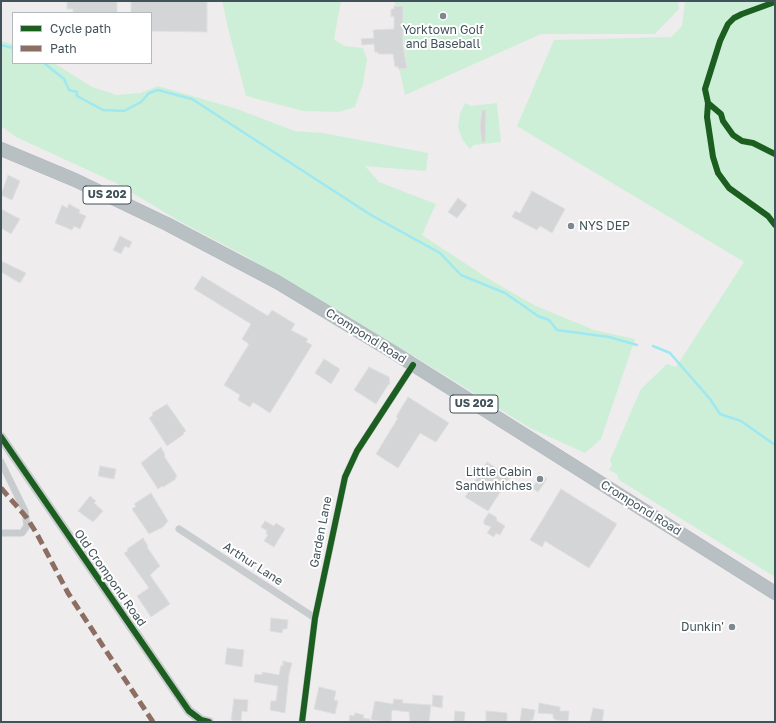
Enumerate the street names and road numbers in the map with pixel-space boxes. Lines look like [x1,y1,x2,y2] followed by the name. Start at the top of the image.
[83,186,131,204] road number: US 202
[323,305,409,367] street label: Crompond Road
[450,395,498,413] road number: US 202
[598,477,684,539] street label: Crompond Road
[307,495,335,569] street label: Garden Lane
[71,527,149,629] street label: Old Crompond Road
[220,539,286,589] street label: Arthur Lane

